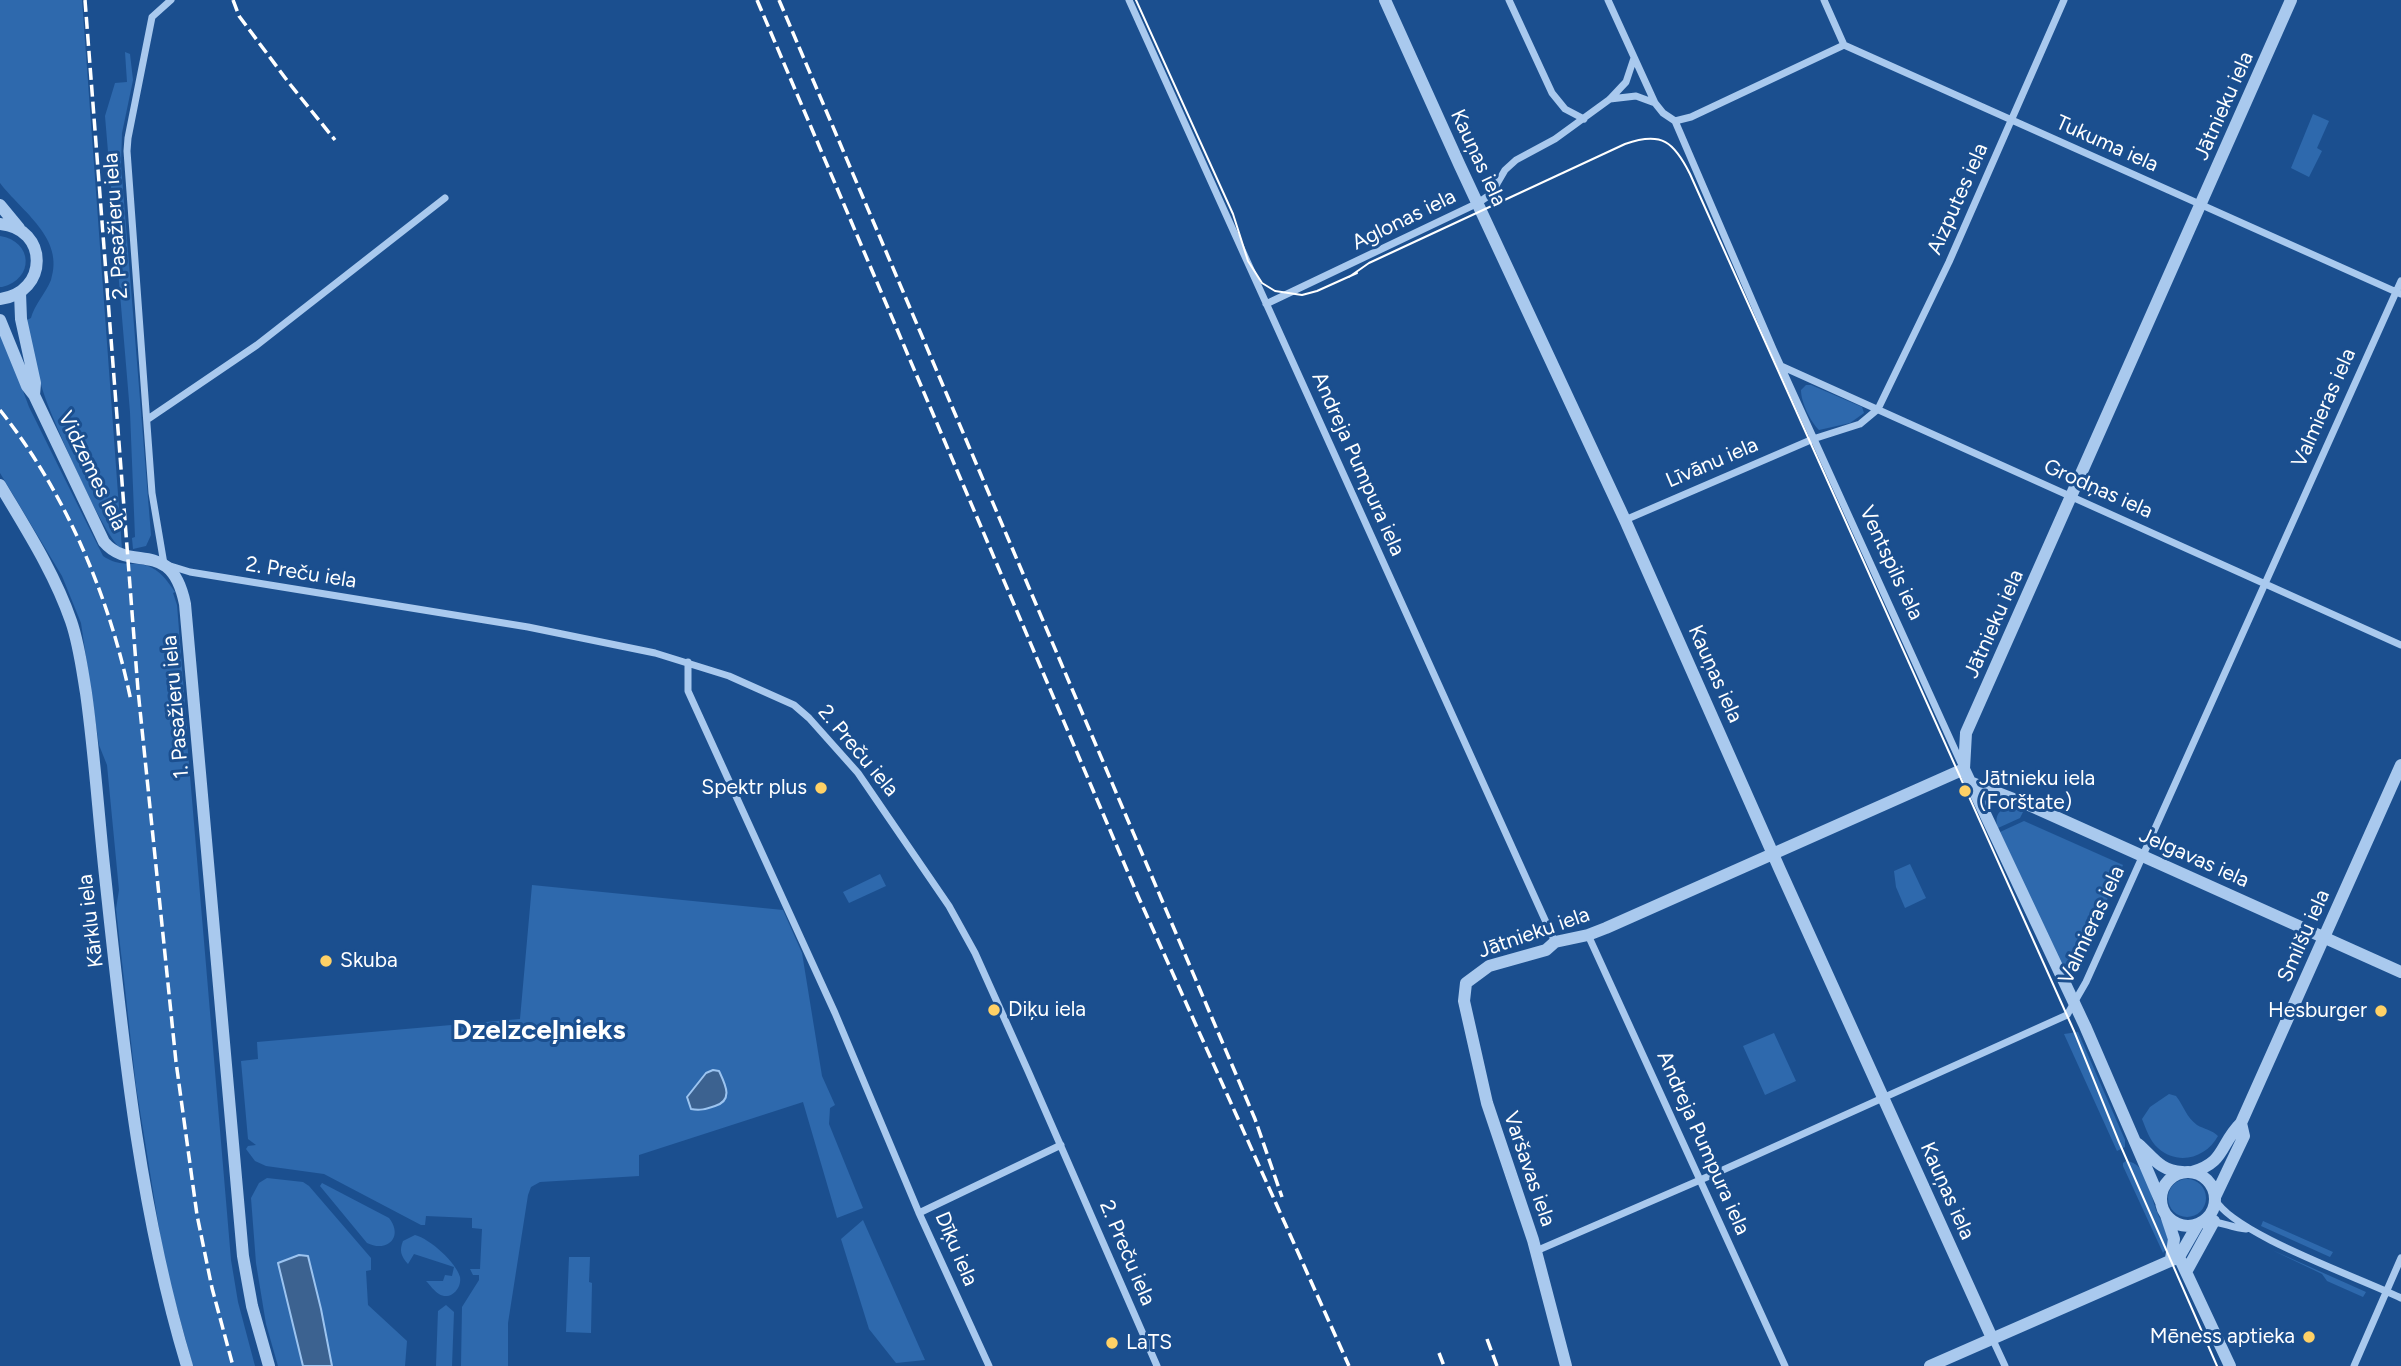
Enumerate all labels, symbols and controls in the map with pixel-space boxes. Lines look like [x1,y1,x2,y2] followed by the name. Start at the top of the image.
[2189,48,2259,164] street label: Jātnieku iela
[1445,105,1511,211] street label: Kauņas iela
[2052,110,2162,178] street label: Tukuma iela
[1922,139,1994,259] street label: Aizputes iela
[98,152,134,300] street label: 2. Pasažieru iela
[1348,184,1460,256] street label: Aglonas iela
[2287,345,2361,471] street label: Valmieras iela
[1306,368,1410,560] street label: Andreja Pumpura iela
[52,407,132,535] street label: Vidzemes iela
[1662,432,1762,494] street label: Līvānu iela
[2040,454,2156,524] street label: Grodņas iela
[1854,502,1928,624] street label: Ventspils iela
[244,552,358,594] street label: 2. Preču iela
[1959,566,2029,682] street label: Jātnieku iela
[1682,621,1748,727] street label: Kauņas iela
[157,634,195,780] street label: 1. Pasažieru iela
[812,700,904,802] street label: 2. Preču iela
[1979,766,2095,816] place label: Jātnieku iela (Forštate)
[701,775,807,801] place label: Spektr plus
[813,780,829,796] marker: Spektr plus
[1957,783,1973,799] marker: Jātnieku iela (Forštate)
[2135,823,2253,893] street label: Jelgavas iela
[2054,862,2130,988] street label: Valmieras iela
[73,873,109,969] street label: Kārklu iela
[2272,886,2336,986] street label: Smilšu iela
[1475,902,1593,964] street label: Jātnieku iela
[340,948,398,974] place label: Skuba
[318,953,334,969] marker: Skuba
[1008,997,1086,1023] place label: Diķu iela
[2268,998,2367,1024] place label: Hesburger
[986,1002,1002,1018] marker: Diķu iela
[2373,1003,2389,1019] marker: Hesburger
[452,1014,626,1048] district label: Dzelzceļnieks
[1651,1047,1755,1239] street label: Andreja Pumpura iela
[1498,1108,1560,1230] street label: Varšavas iela
[1914,1138,1980,1244] street label: Kauņas iela
[1094,1197,1160,1309] street label: 2. Preču iela
[929,1208,983,1290] street label: Dīķu iela
[2150,1324,2295,1350] place label: Mēness aptieka
[2301,1329,2317,1345] marker: Mēness aptieka
[1126,1330,1172,1356] place label: LaTS
[1104,1335,1120,1351] marker: LaTS

